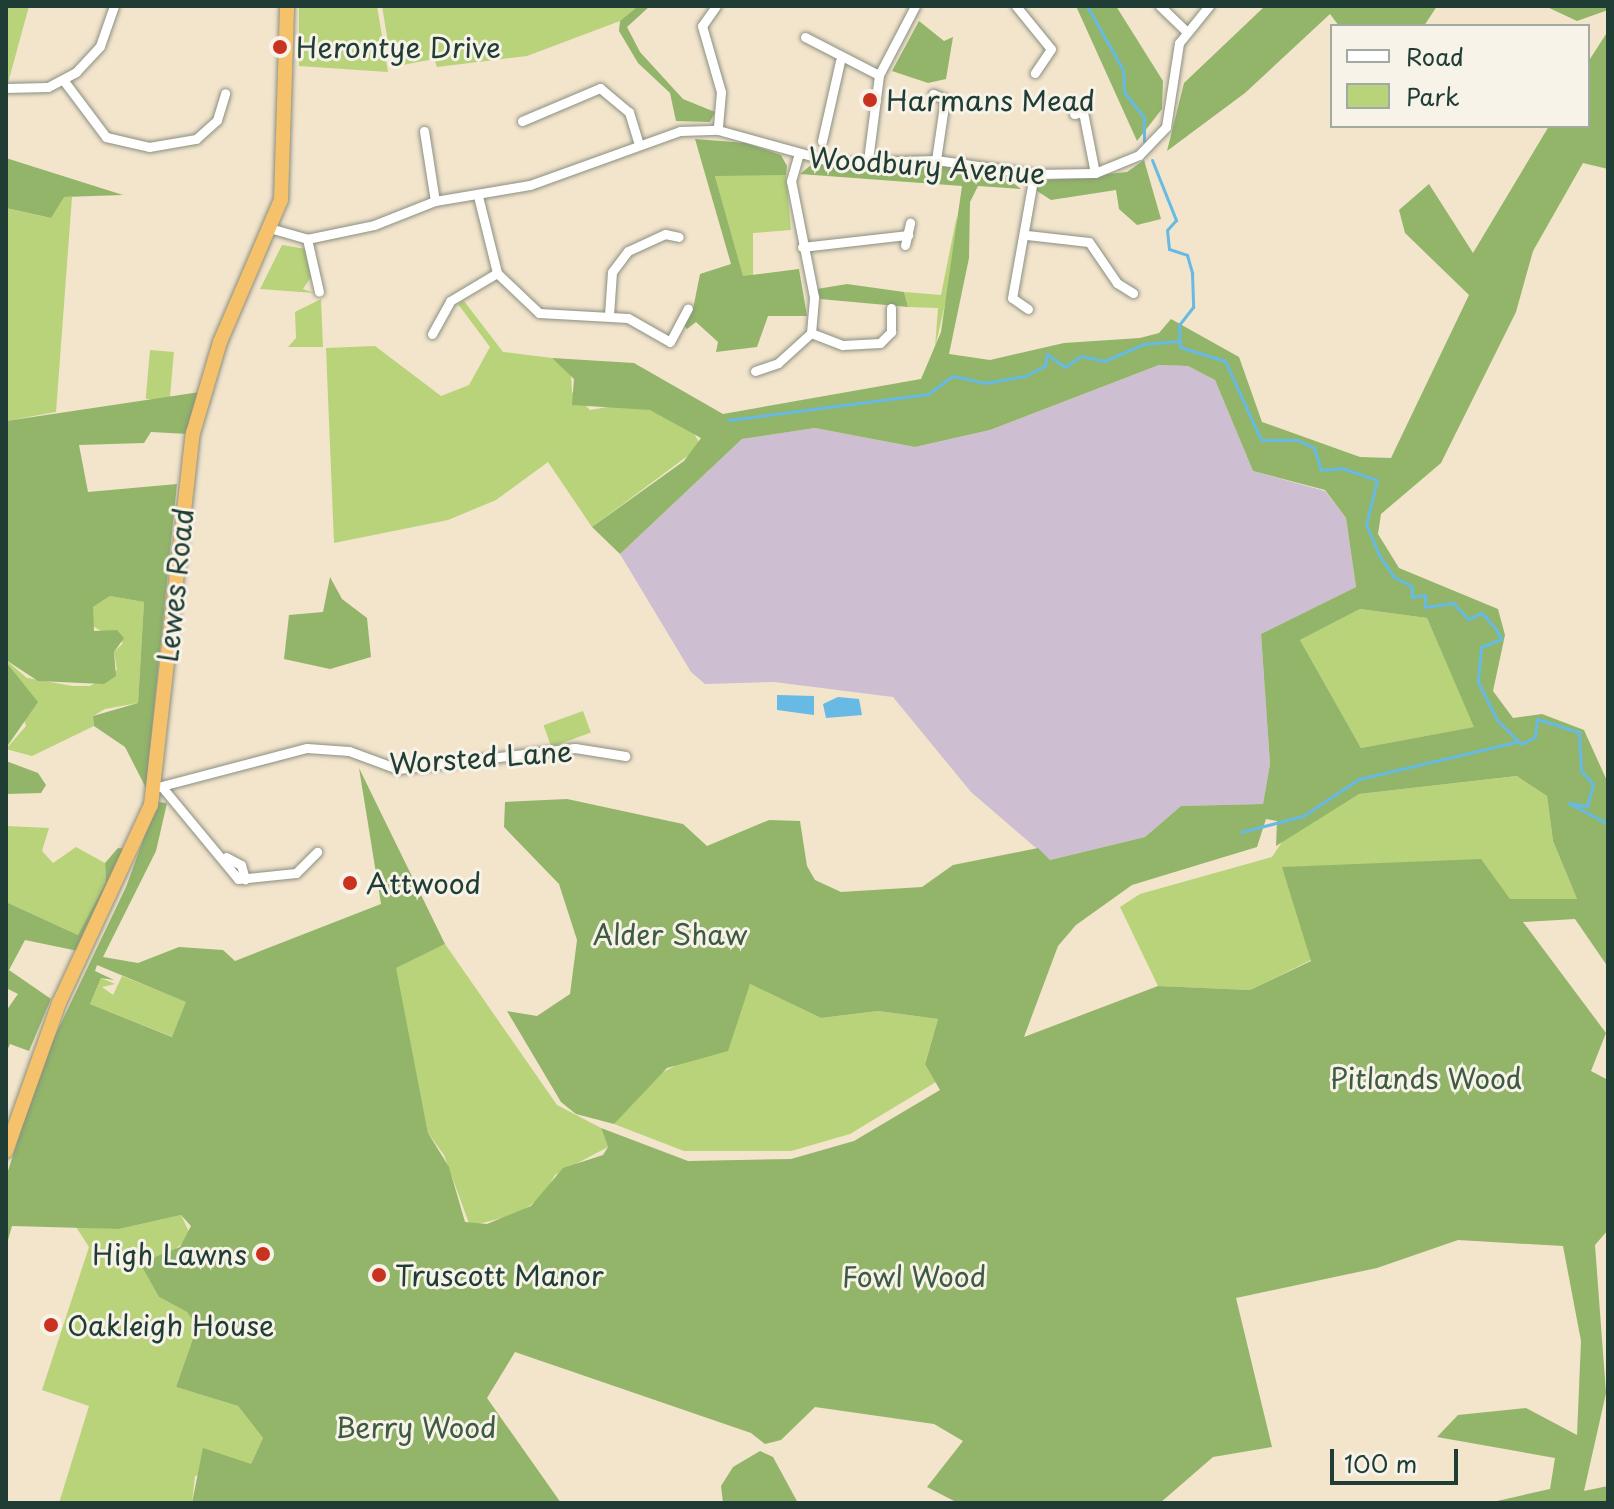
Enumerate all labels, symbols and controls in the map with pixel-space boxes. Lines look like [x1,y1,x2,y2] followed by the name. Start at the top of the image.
[1330,24,1590,128] legend
[296,30,501,64] place label: Herontye Drive
[271,38,289,56] marker: Herontye Drive
[1406,38,1464,74] text: Road
[1406,78,1460,114] text: Park
[886,83,1095,117] place label: Harmans Mead
[861,91,879,109] marker: Harmans Mead
[806,140,1048,190] street label: Woodbury Avenue
[150,507,200,663] street label: Lewes Road
[388,734,574,780] street label: Worsted Lane
[366,866,481,900] place label: Attwood
[341,874,359,892] marker: Attwood
[592,917,748,951] park label: Alder Shaw
[1330,1061,1522,1095] park label: Pitlands Wood
[92,1237,247,1271] place label: High Lawns
[254,1245,272,1263] marker: High Lawns
[395,1258,605,1292] place label: Truscott Manor
[842,1259,986,1293] park label: Fowl Wood
[370,1266,388,1284] marker: Truscott Manor
[67,1308,275,1342] place label: Oakleigh House
[42,1316,60,1334] marker: Oakleigh House
[336,1410,496,1444] park label: Berry Wood
[1334,1433,1462,1483] scale bar
[1344,1445,1417,1481] text: 100 m

